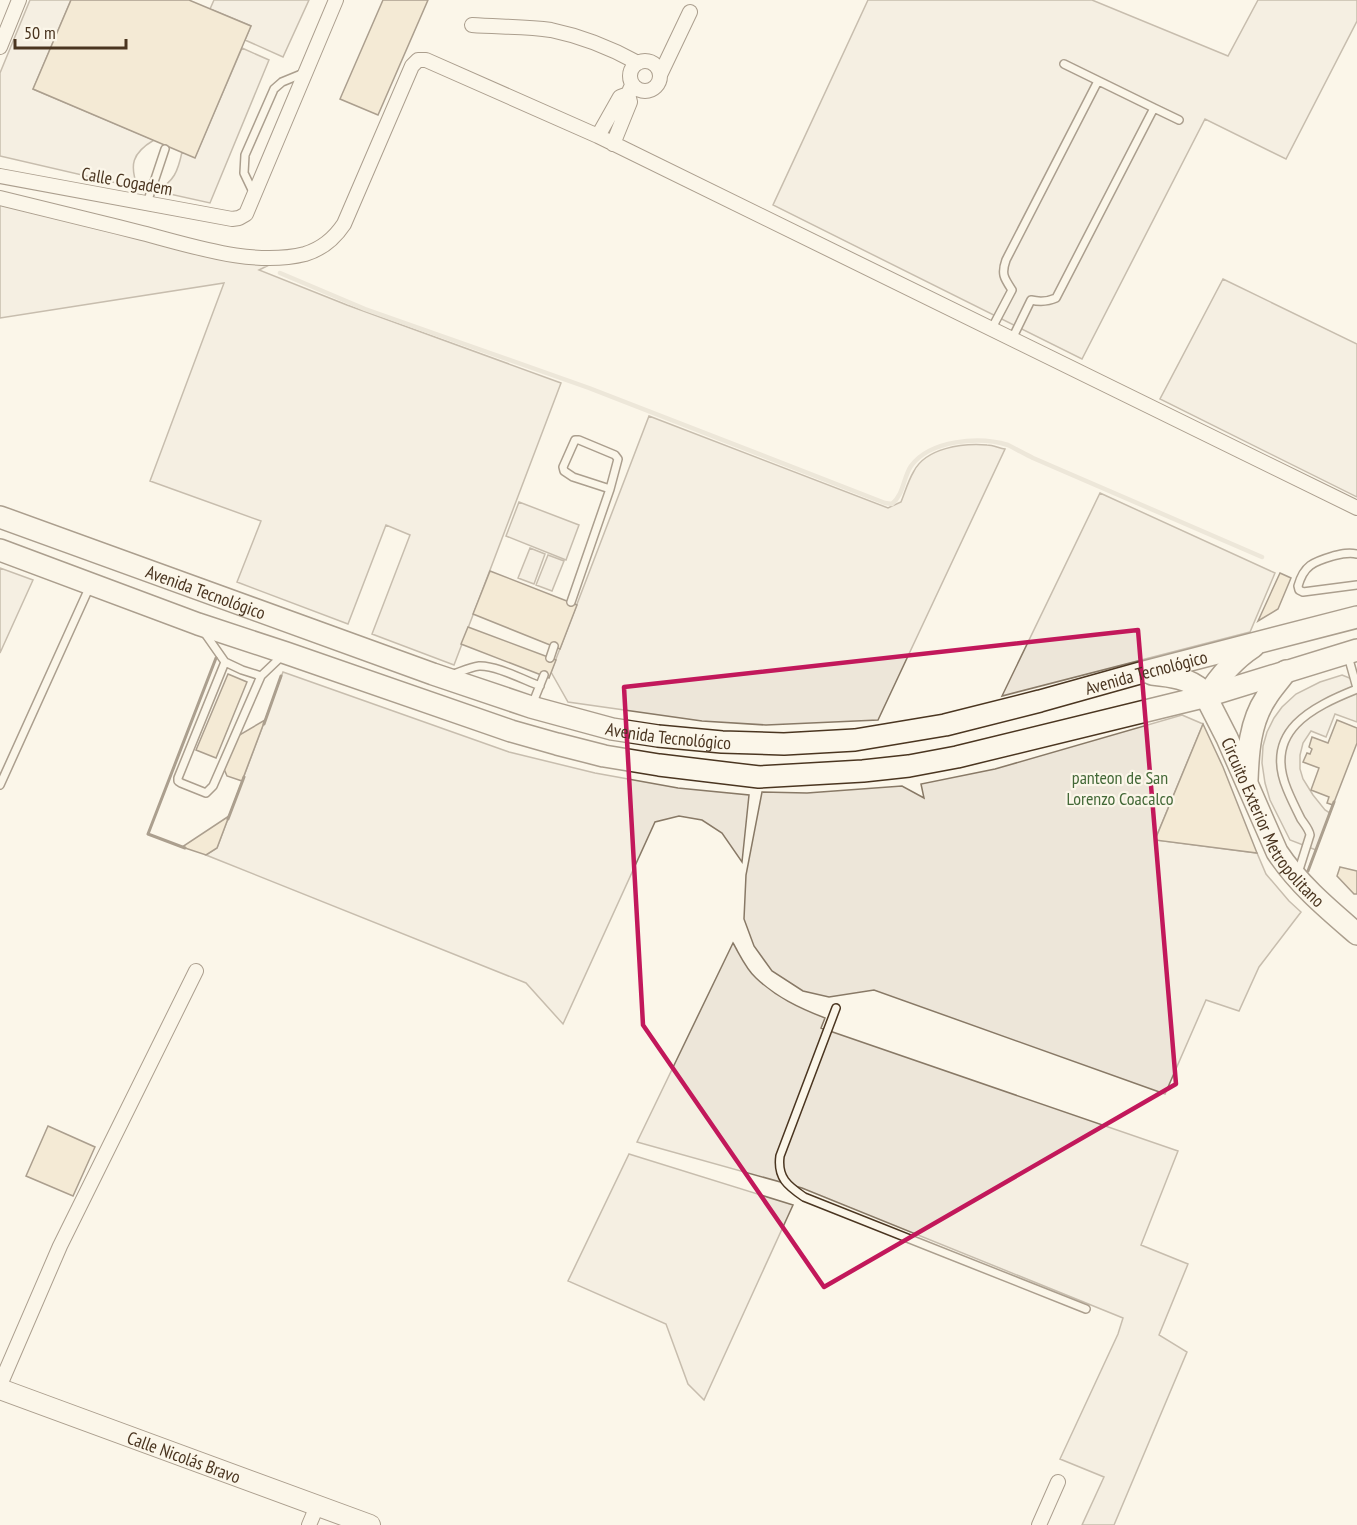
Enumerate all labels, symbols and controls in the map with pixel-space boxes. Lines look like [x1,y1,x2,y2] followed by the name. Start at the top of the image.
[15,12,126,50] scale bar
[24,21,56,44] text: 50 m
[80,162,174,200] street label: Calle Cogadem
[143,559,269,624] street label: Avenida Tecnológico
[1082,645,1210,699] street label: Avenida Tecnológico
[603,716,732,754] street label: Avenida Tecnológico
[1217,734,1330,912] street label: Circuito Exterior Metropolitano
[1067,766,1174,810] park label: panteon de San Lorenzo Coacalco
[124,1425,244,1488] street label: Calle Nicolás Bravo

